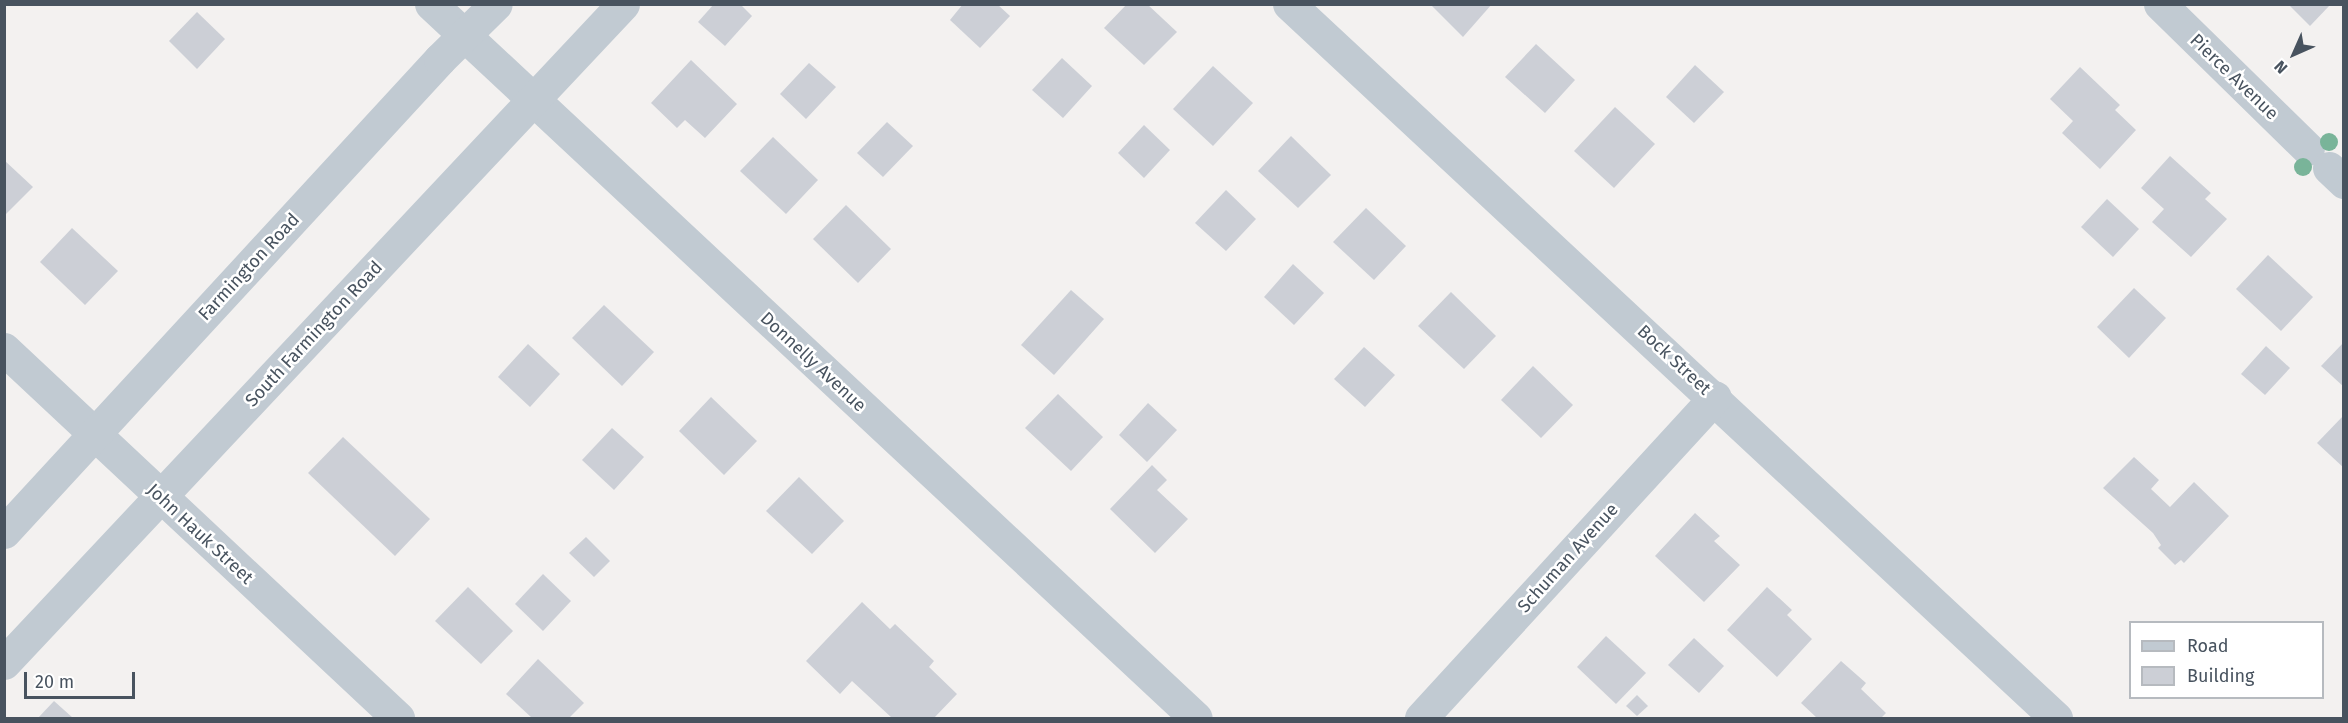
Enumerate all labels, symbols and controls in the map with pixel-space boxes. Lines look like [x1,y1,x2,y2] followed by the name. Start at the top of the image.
[2264,24,2324,84] north arrow
[2185,30,2283,124] street label: Pierce Avenue
[2270,57,2291,78] text: N
[194,209,304,325] street label: Farmington Road
[241,257,387,411] street label: South Farmington Road
[756,307,870,417] street label: Donnelly Avenue
[1633,320,1715,400] street label: Bock Street
[142,479,258,589] street label: John Hauk Street
[1513,499,1623,617] street label: Schuman Avenue
[2129,621,2324,699] legend
[2187,635,2229,657] text: Road
[27,660,138,698] scale bar
[2187,665,2254,687] text: Building
[35,671,74,693] text: 20 m

